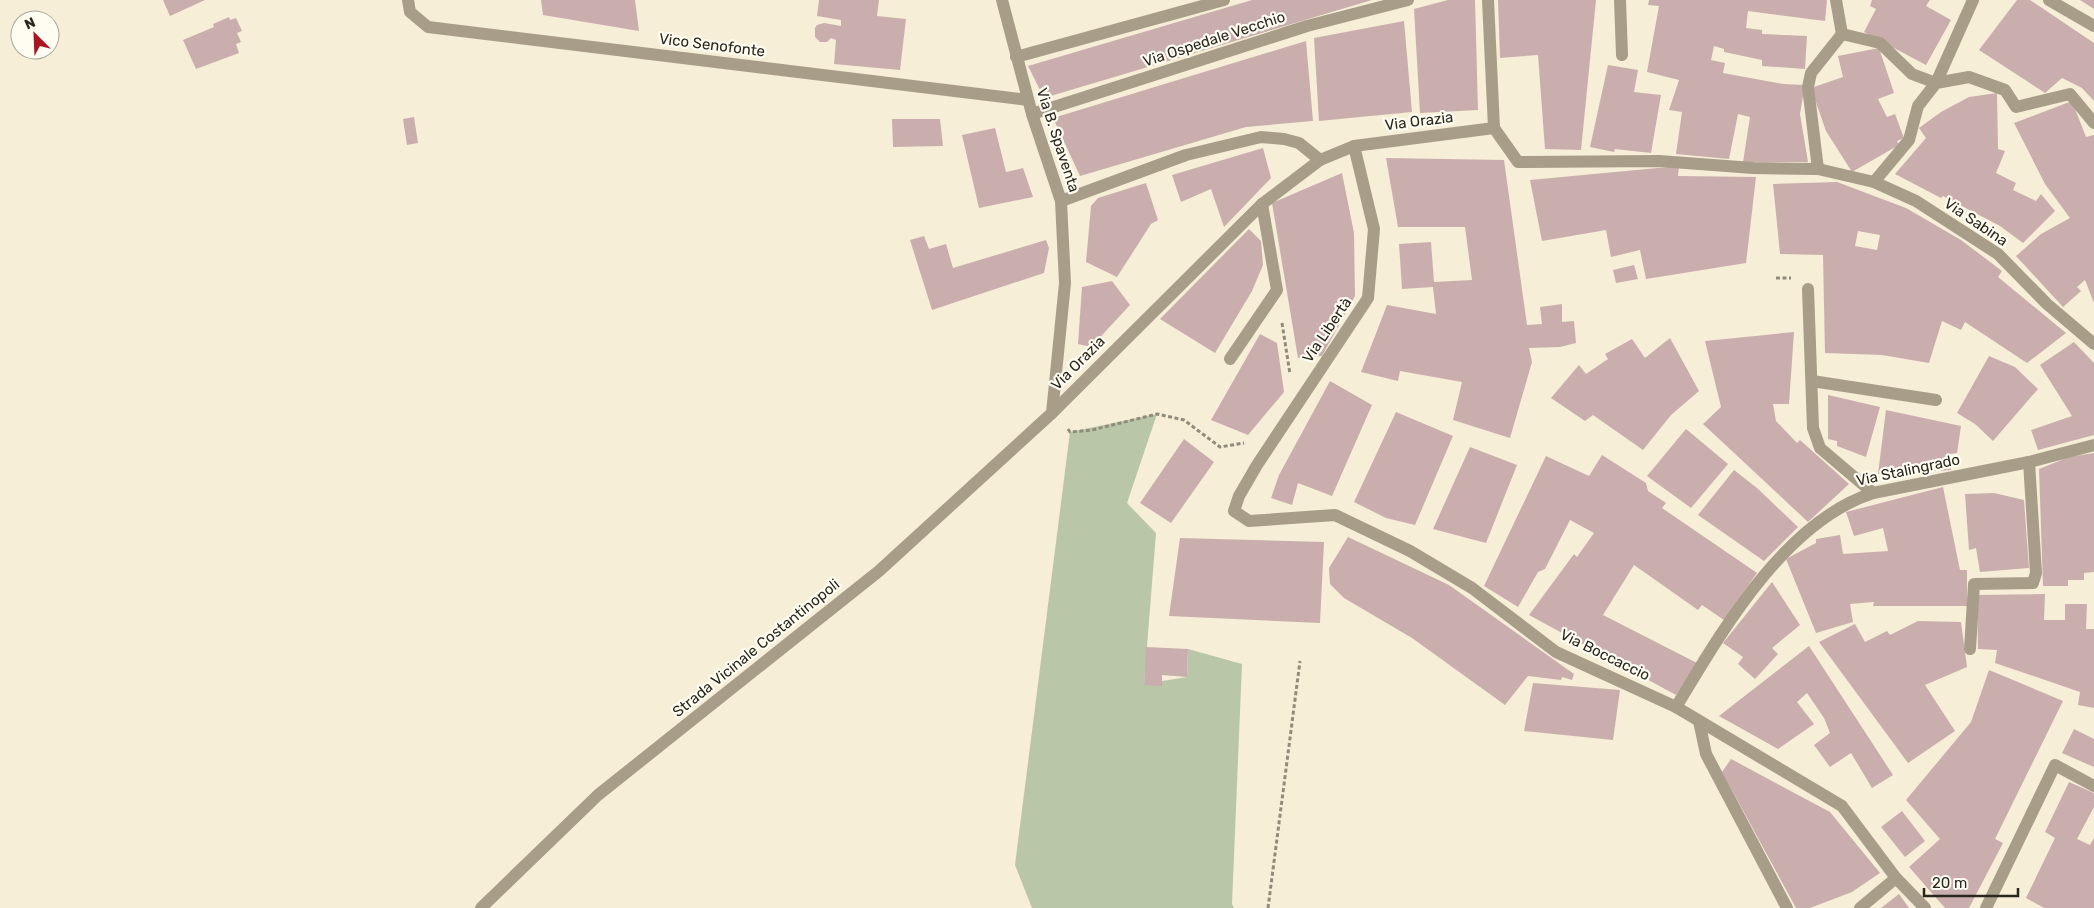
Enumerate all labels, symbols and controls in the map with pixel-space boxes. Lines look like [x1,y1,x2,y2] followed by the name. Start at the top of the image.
[1141,8,1287,70] street label: Via Ospedale Vecchio
[10,10,60,60] north arrow
[22,14,38,33] text: N
[658,30,766,60] street label: Vico Senofonte
[1033,86,1083,194] street label: Via B. Spaventa
[1384,108,1454,134] street label: Via Orazia
[1941,194,2011,250] street label: Via Sabina
[1299,294,1355,366] street label: Via Libertà
[1047,332,1109,394] street label: Via Orazia
[1855,450,1961,490] street label: Via Stalingrado
[669,575,843,721] street label: Strada Vicinale Costantinopoli
[1557,626,1653,684] street label: Via Boccaccio
[1924,866,2018,898] scale bar
[1932,874,1967,892] text: 20 m

